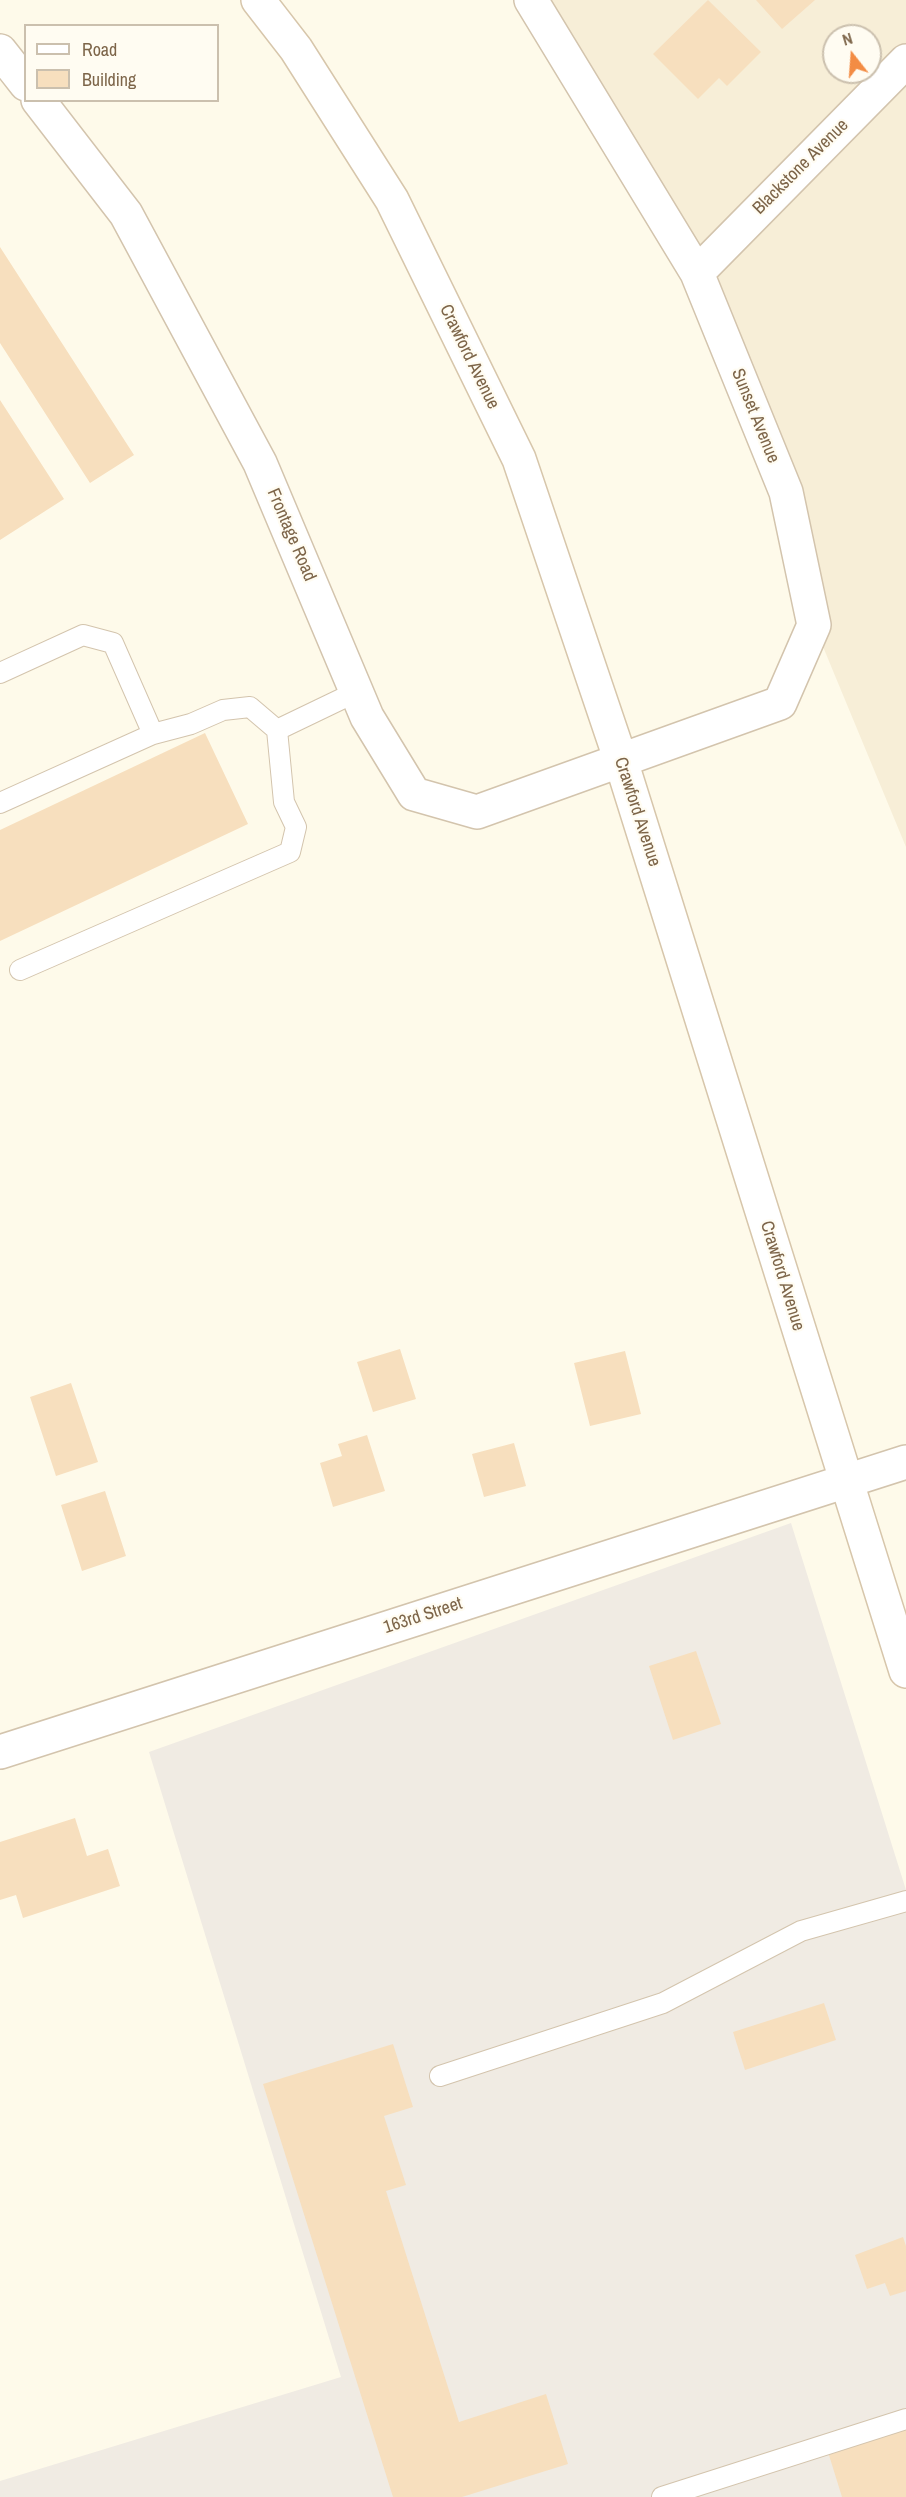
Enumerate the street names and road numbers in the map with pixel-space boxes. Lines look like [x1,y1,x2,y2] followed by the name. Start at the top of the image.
[749,115,853,219] street label: Blackstone Avenue
[434,301,504,413] street label: Crawford Avenue
[726,366,784,466] street label: Sunset Avenue
[262,485,320,585] street label: Frontage Road
[609,755,665,869] street label: Crawford Avenue
[755,1218,809,1334] street label: Crawford Avenue
[381,1593,465,1639] street label: 163rd Street

